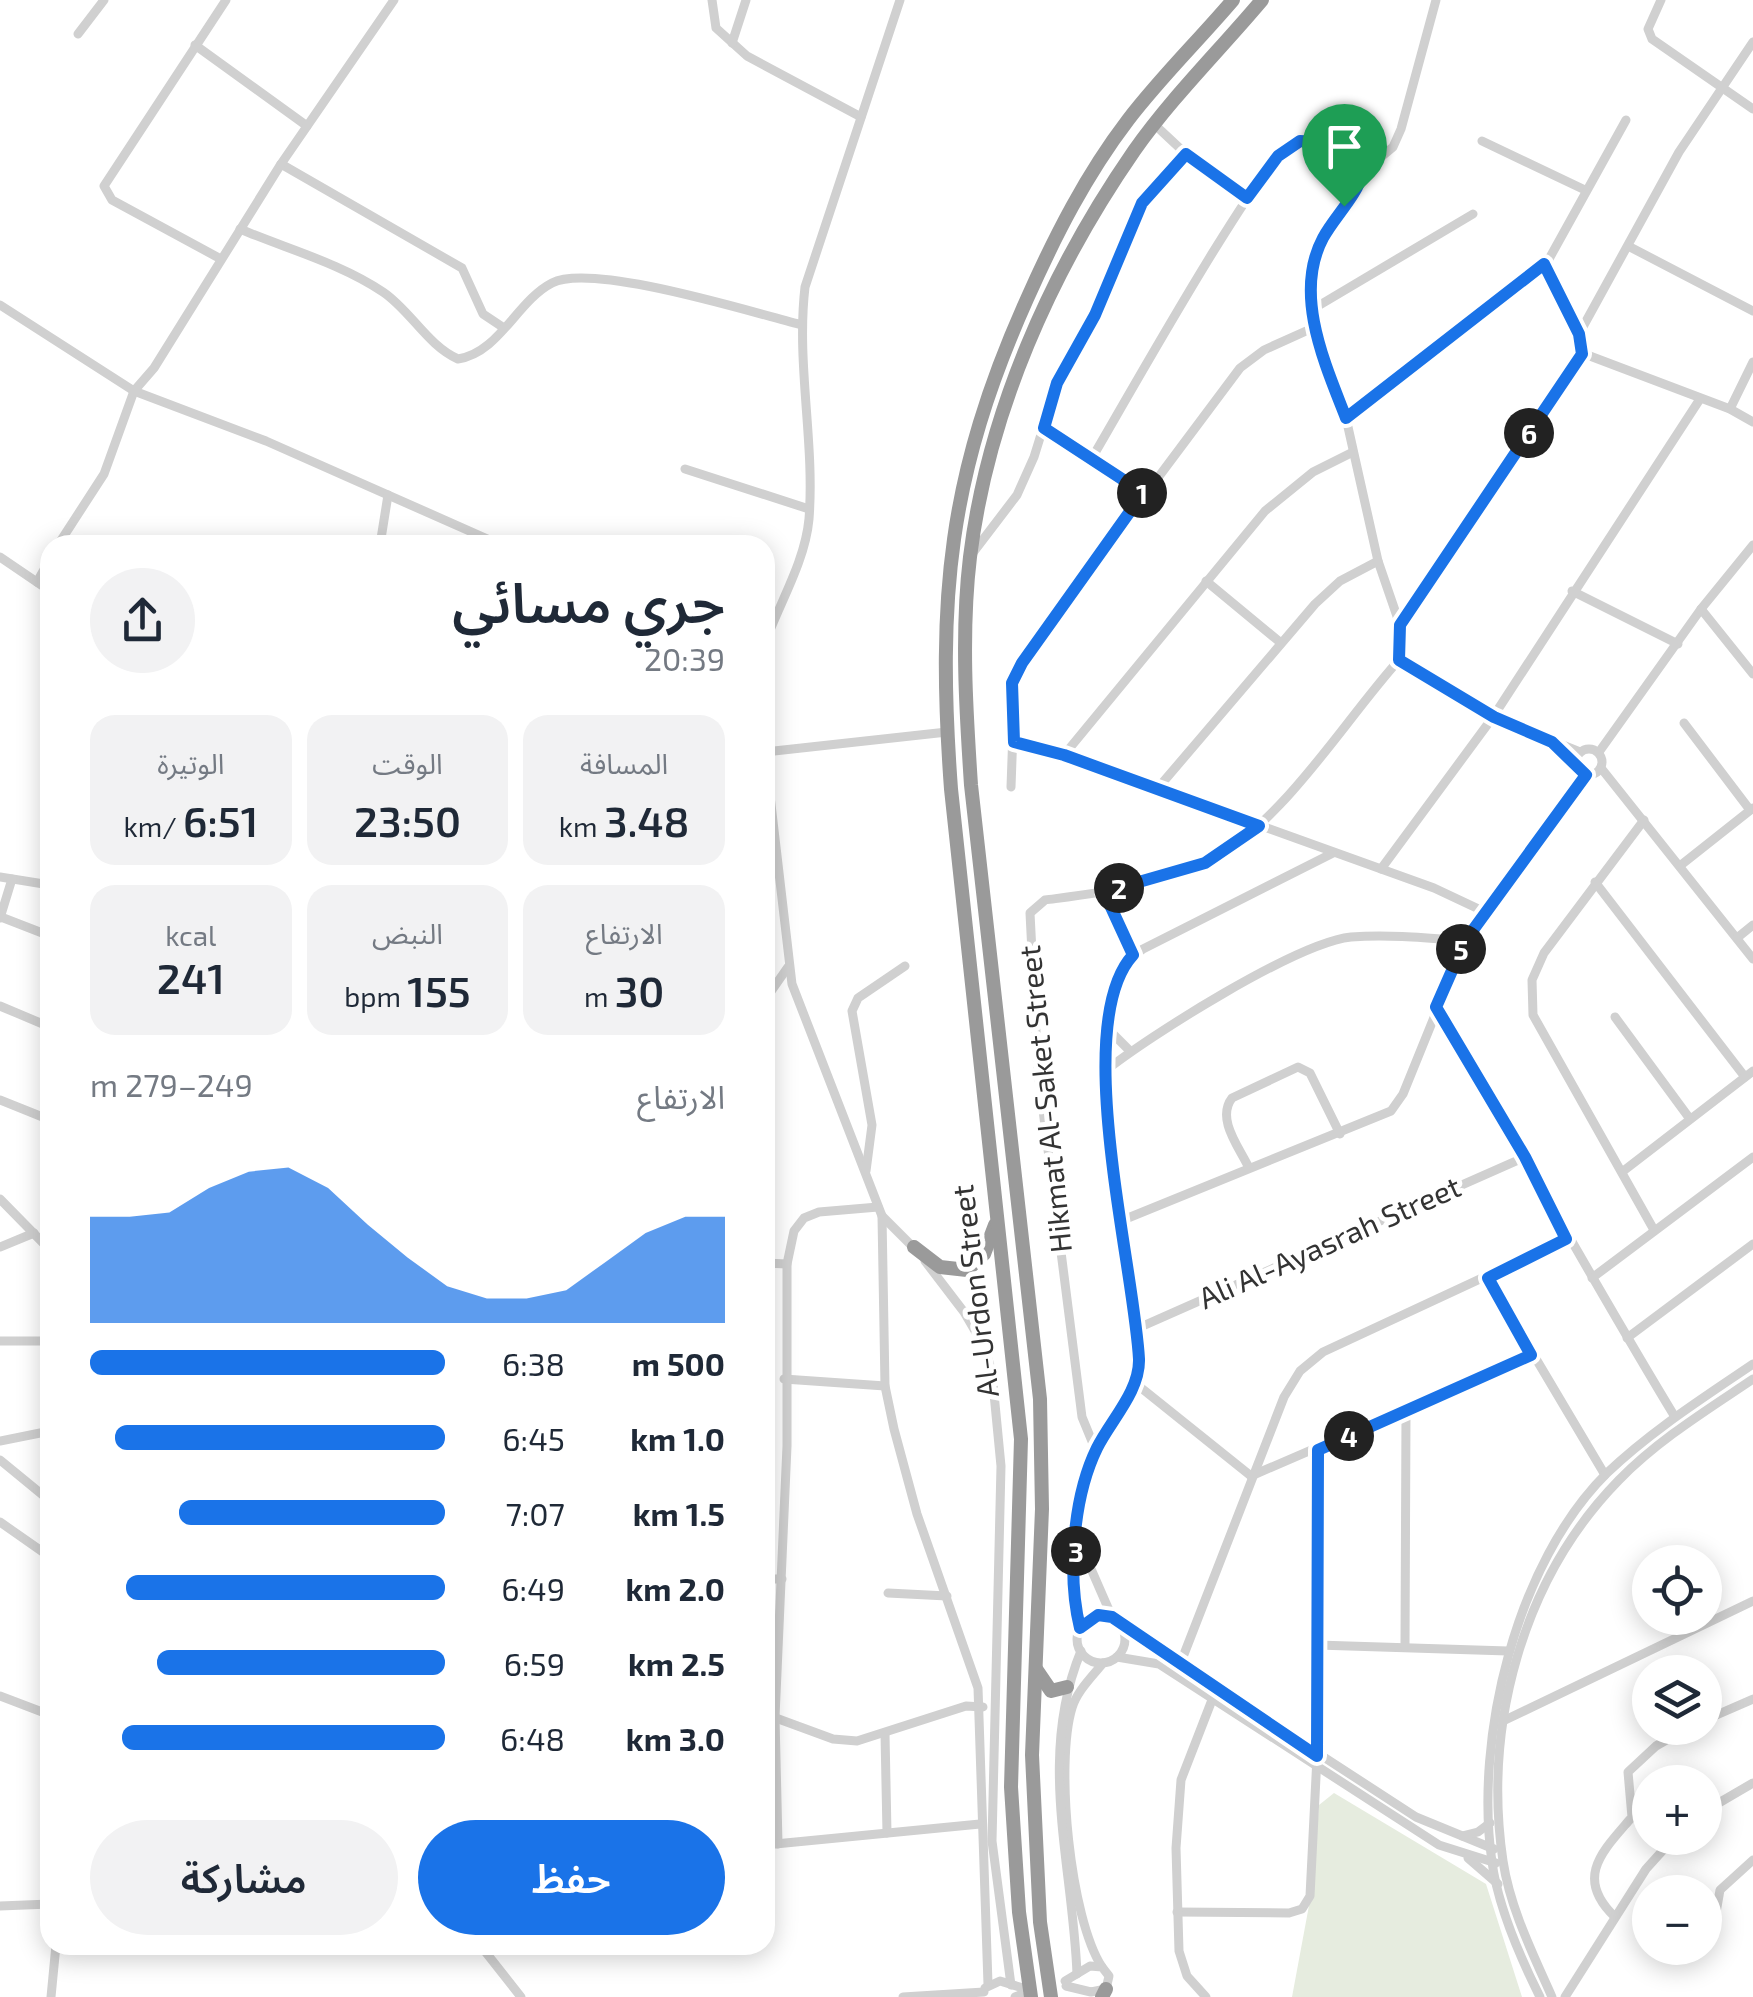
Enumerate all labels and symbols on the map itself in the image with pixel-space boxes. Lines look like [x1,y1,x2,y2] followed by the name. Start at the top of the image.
[1302,104,1387,207] pin
[1504,408,1554,458] pin: 6
[1117,468,1167,518] pin: 1
[1094,863,1144,913] pin: 2
[1436,924,1486,974] pin: 5
[1010,944,1078,1255] street label: Hikmat Al-Saket Street
[1193,1167,1466,1315] street label: Ali Al-Ayasrah Street
[943,1183,1005,1400] street label: Al-Urdon Street
[1324,1411,1374,1461] pin: 4
[1051,1526,1101,1576] pin: 3

